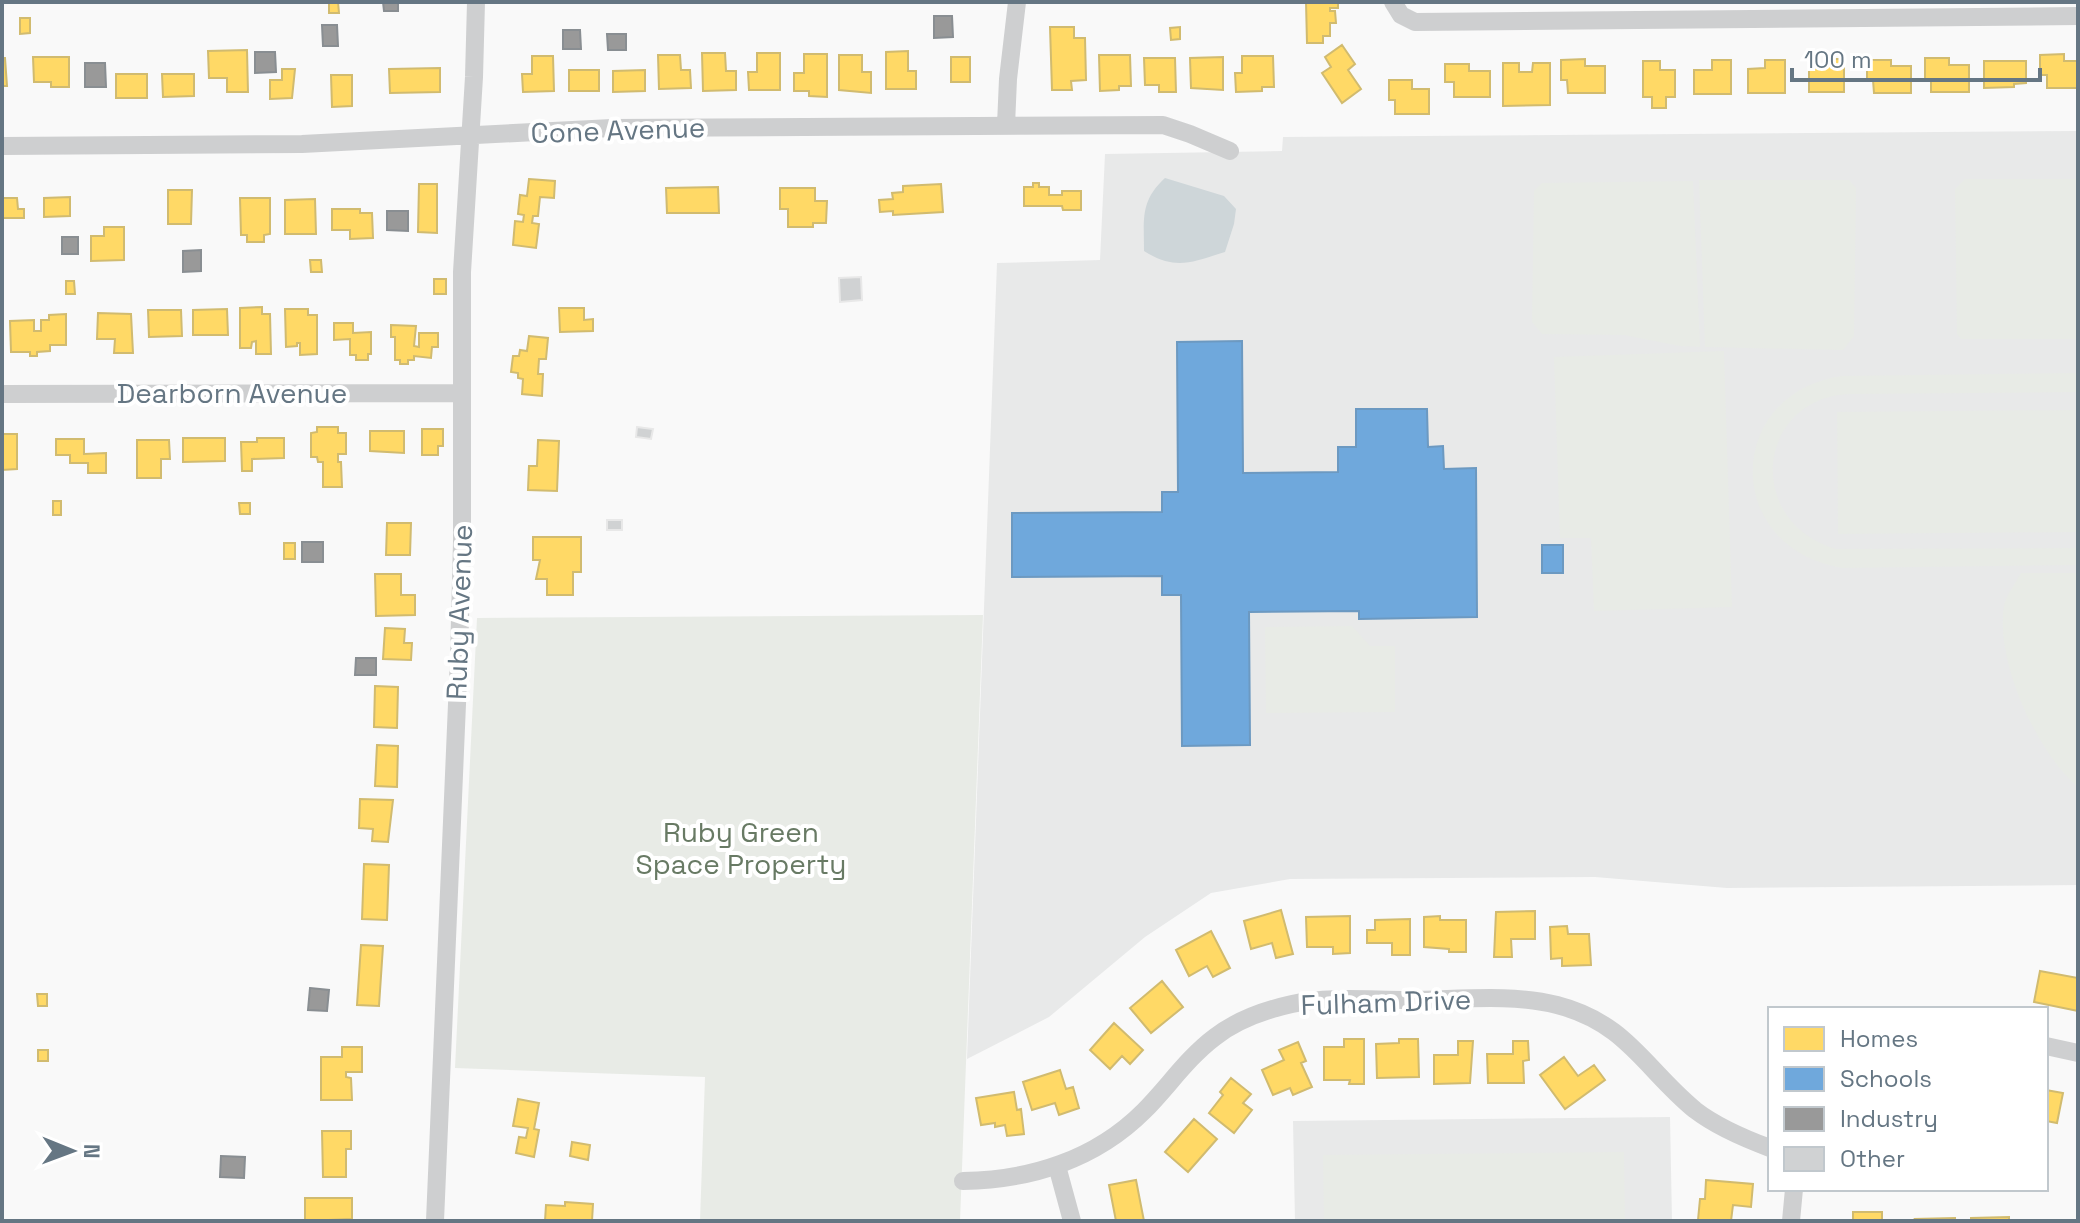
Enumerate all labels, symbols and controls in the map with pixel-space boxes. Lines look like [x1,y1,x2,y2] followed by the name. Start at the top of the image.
[1792,32,2040,82] scale bar
[1804,44,1872,75] text: 100 m
[530,109,706,151] street label: Cone Avenue
[117,375,347,411] street label: Dearborn Avenue
[438,524,480,700] street label: Ruby Avenue
[636,814,846,882] park label: Ruby Green Space Property
[1300,981,1472,1023] street label: Fulham Drive
[1768,1007,2048,1191] legend
[1840,1023,1918,1054] text: Homes
[1840,1063,1932,1094] text: Schools
[1840,1103,1938,1134] text: Industry
[32,1111,112,1191] north arrow
[1840,1143,1905,1174] text: Other
[78,1144,106,1159] text: N

